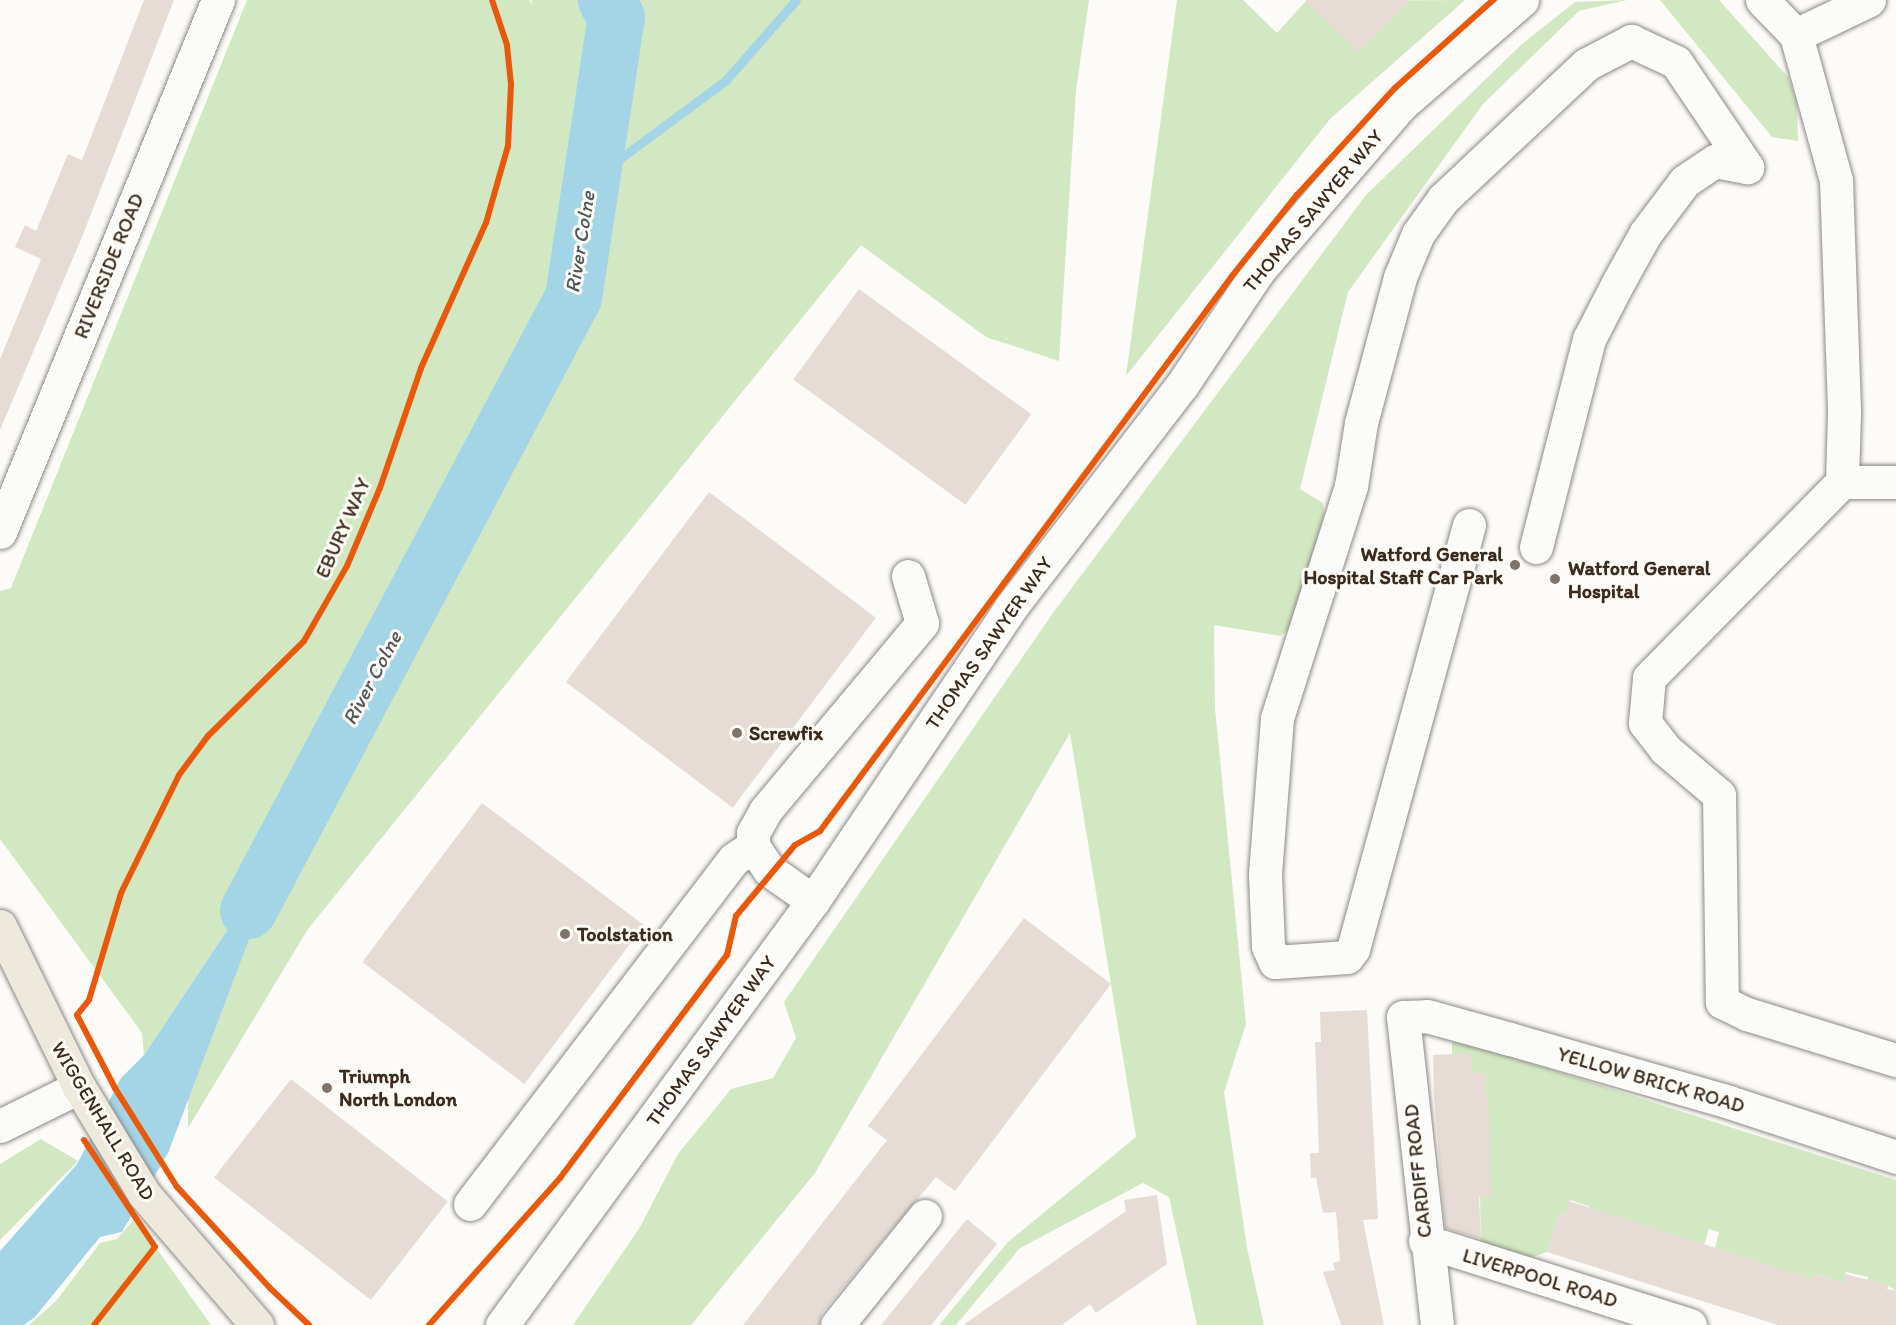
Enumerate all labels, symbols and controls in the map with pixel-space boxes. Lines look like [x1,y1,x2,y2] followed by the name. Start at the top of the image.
[1238,125,1388,297] street label: THOMAS SAWYER WAY
[69,190,149,342] street label: RIVERSIDE ROAD
[560,190,600,294] water label: River Colne
[310,474,376,582] street label: EBURY WAY
[1304,542,1503,589] place label: Watford General Hospital Staff Car Park
[920,552,1058,734] street label: THOMAS SAWYER WAY
[1568,556,1711,603] place label: Watford General Hospital
[1508,558,1522,572] marker: Watford General Hospital Staff Car Park
[1546,570,1564,588] marker: Watford General Hospital
[337,627,407,729] water label: River Colne
[749,721,823,745] place label: Screwfix
[730,726,744,740] marker: Screwfix
[577,922,673,946] place label: Toolstation
[558,927,572,941] marker: Toolstation
[641,951,781,1131] street label: THOMAS SAWYER WAY
[46,1038,160,1204] street label: WIGGENHALL ROAD
[1555,1042,1747,1118] street label: YELLOW BRICK ROAD
[339,1064,457,1111] place label: Triumph North London
[320,1081,334,1095] marker: Triumph North London
[1399,1103,1437,1239] street label: CARDIFF ROAD
[1460,1243,1620,1313] street label: LIVERPOOL ROAD

